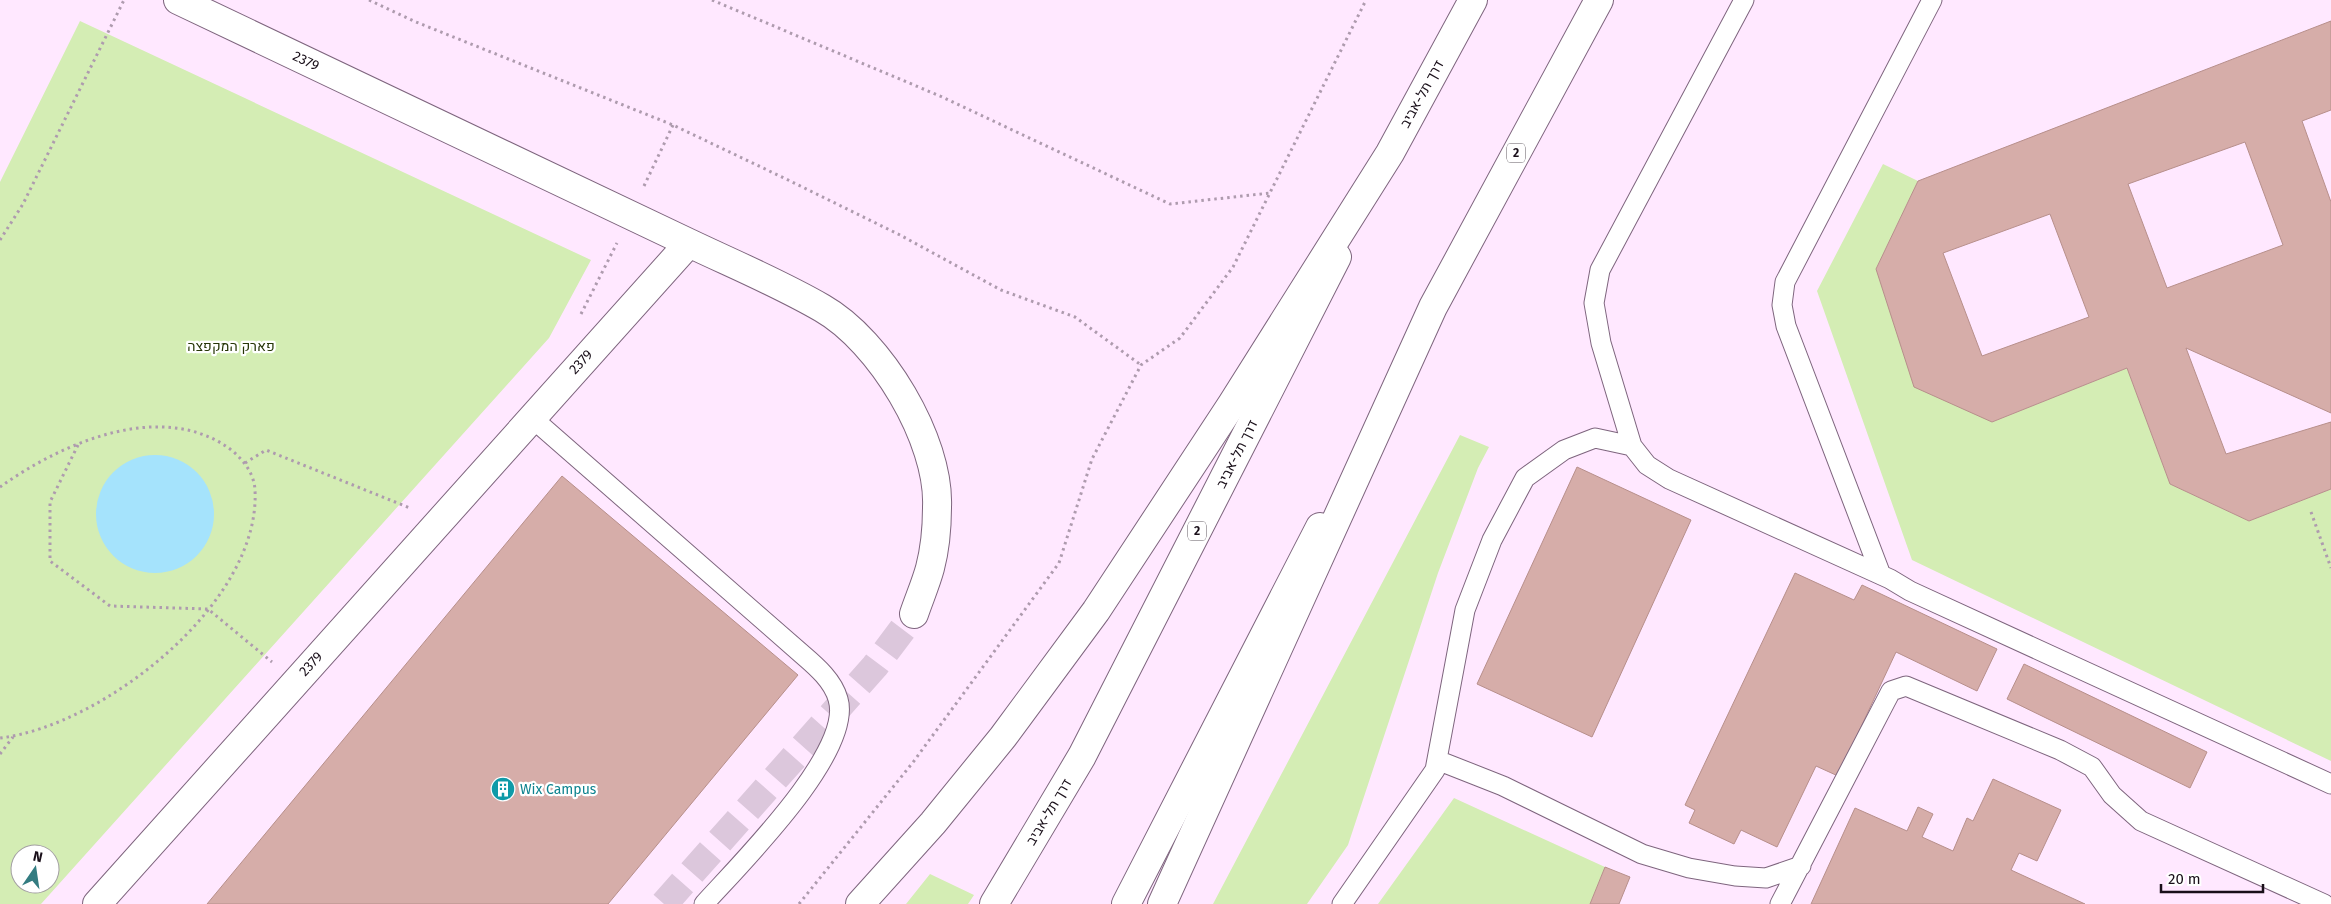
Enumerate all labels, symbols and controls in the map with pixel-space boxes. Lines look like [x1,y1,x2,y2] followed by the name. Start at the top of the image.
[290,48,322,74] street label: 2379
[1397,57,1447,131] street label: דרך תל-אביב
[1507,144,1525,162] road number: 2
[187,338,275,355] park label: פארק המקפצה
[566,346,596,378] street label: 2379
[1213,417,1261,491] street label: דרך תל-אביב
[1188,522,1206,540] road number: 2
[296,648,326,680] street label: 2379
[490,776,516,802] building icon: Wix Campus
[1023,776,1075,848] street label: דרך תל-אביב
[520,781,597,798] place label: Wix Campus
[10,844,60,894] north arrow
[31,847,44,866] text: N
[2161,862,2264,894] scale bar
[2168,870,2201,888] text: 20 m

